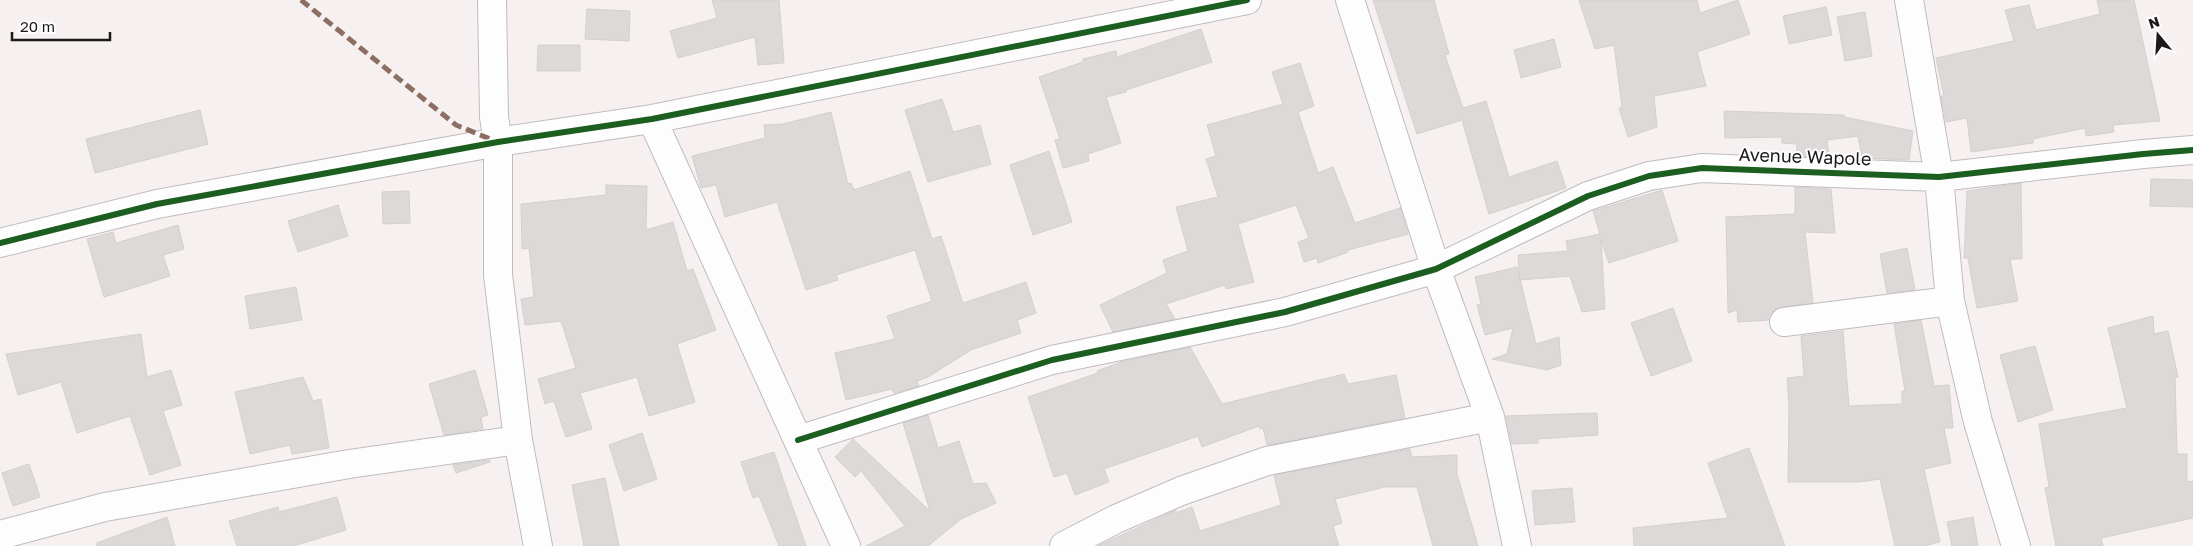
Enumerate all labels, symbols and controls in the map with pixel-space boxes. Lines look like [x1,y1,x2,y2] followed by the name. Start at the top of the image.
[12,10,110,42] scale bar
[2133,10,2183,60] north arrow
[2146,12,2162,32] text: N
[20,17,55,35] text: 20 m
[1738,143,1872,169] street label: Avenue Wapole

